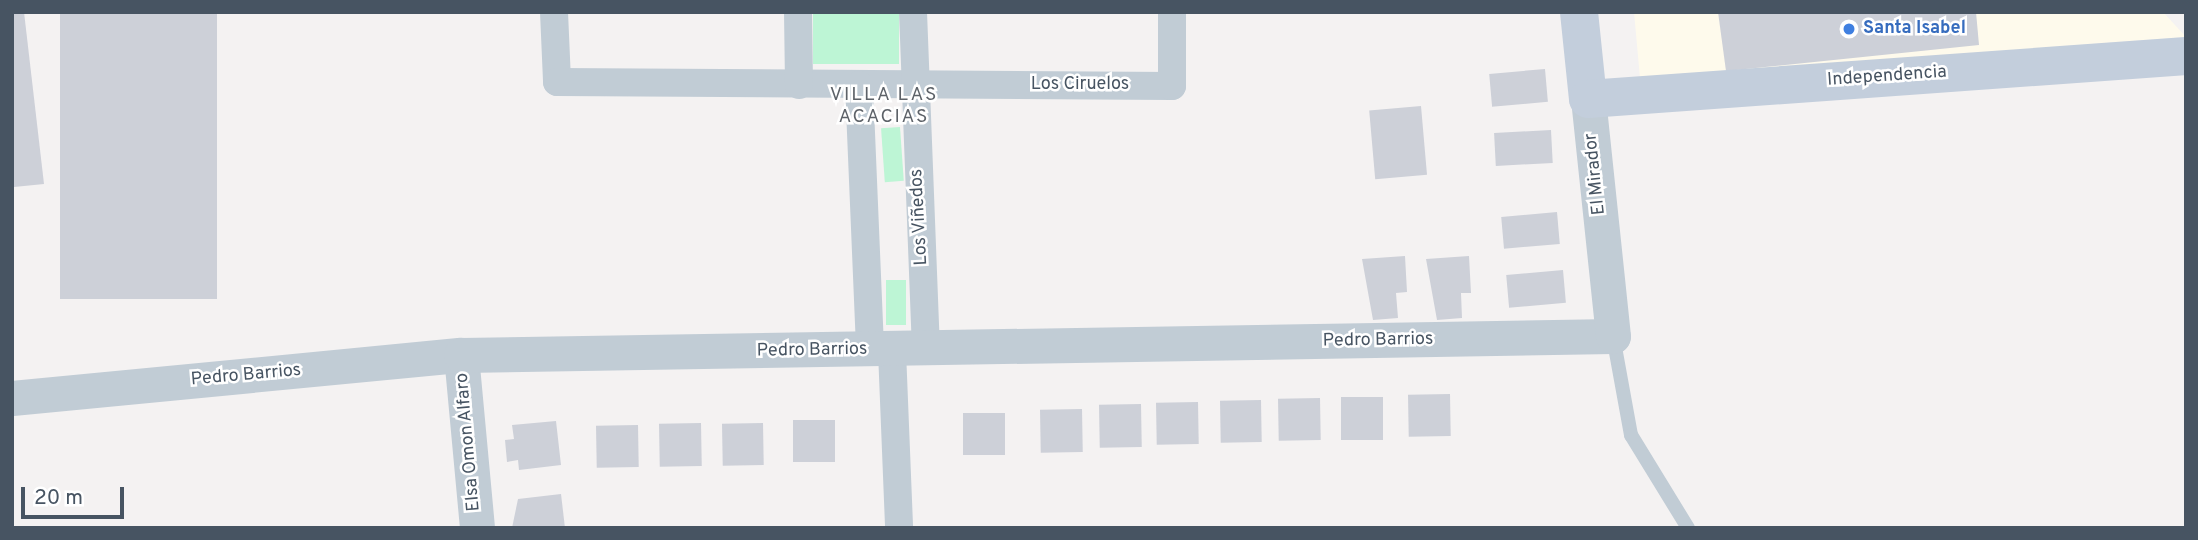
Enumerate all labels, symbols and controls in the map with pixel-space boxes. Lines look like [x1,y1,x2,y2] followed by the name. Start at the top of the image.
[1863,18,1966,40] place label: Santa Isabel
[1841,21,1857,37] marker: Santa Isabel
[1827,62,1947,92] street label: Independencia
[1031,74,1129,96] street label: Los Ciruelos
[830,85,938,129] district label: VILLA LAS ACACIAS
[1581,132,1611,216] street label: El Mirador
[907,168,933,266] street label: Los Viñedos
[1322,329,1434,353] street label: Pedro Barrios
[756,339,868,363] street label: Pedro Barrios
[190,360,302,392] street label: Pedro Barrios
[452,371,486,513] street label: Elsa Omon Alfaro
[24,474,128,518] scale bar
[34,485,83,512] text: 20 m

